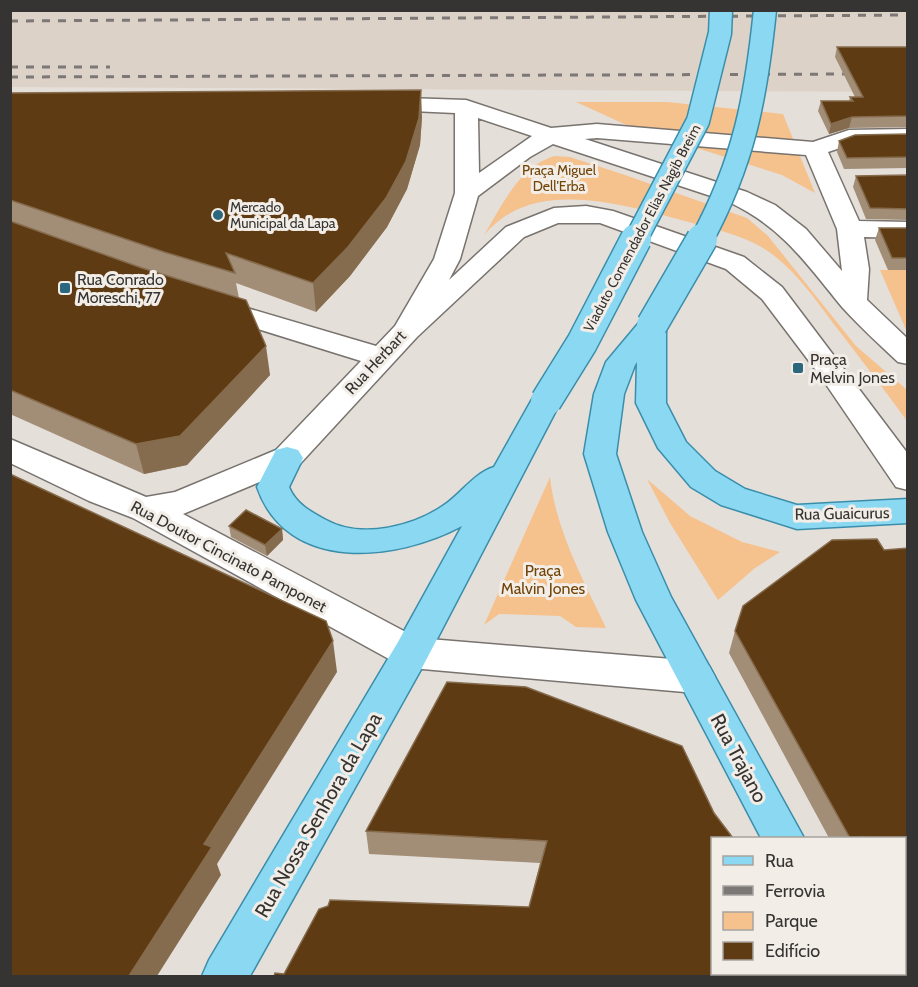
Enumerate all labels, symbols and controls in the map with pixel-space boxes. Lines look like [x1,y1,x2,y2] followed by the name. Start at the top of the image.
[579,121,705,335] street label: Viaduto Comendador Elias Nagib Breim
[522,161,597,195] park label: Praça Miguel Dell'Erba
[230,198,336,232] place label: Mercado Municipal da Lapa
[211,208,225,222] marker: Mercado Municipal da Lapa
[77,270,164,307] place label: Rua Conrado Moreschi, 77
[58,281,72,295] marker: Rua Conrado Moreschi, 77
[341,326,410,398] street label: Rua Herbart
[810,350,895,387] place label: Praça Melvin Jones
[791,361,805,375] marker: Praça Melvin Jones
[128,497,330,617] street label: Rua Doutor Cincinato Pamponet
[794,503,890,524] street label: Rua Guaicurus
[501,561,586,598] park label: Praça Malvin Jones
[249,708,387,922] street label: Rua Nossa Senhora da Lapa
[706,709,772,807] street label: Rua Trajano
[711,837,906,975] legend
[765,850,794,872] text: Rua
[765,880,825,902] text: Ferrovia
[765,910,818,932] text: Parque
[765,940,820,962] text: Edifício

